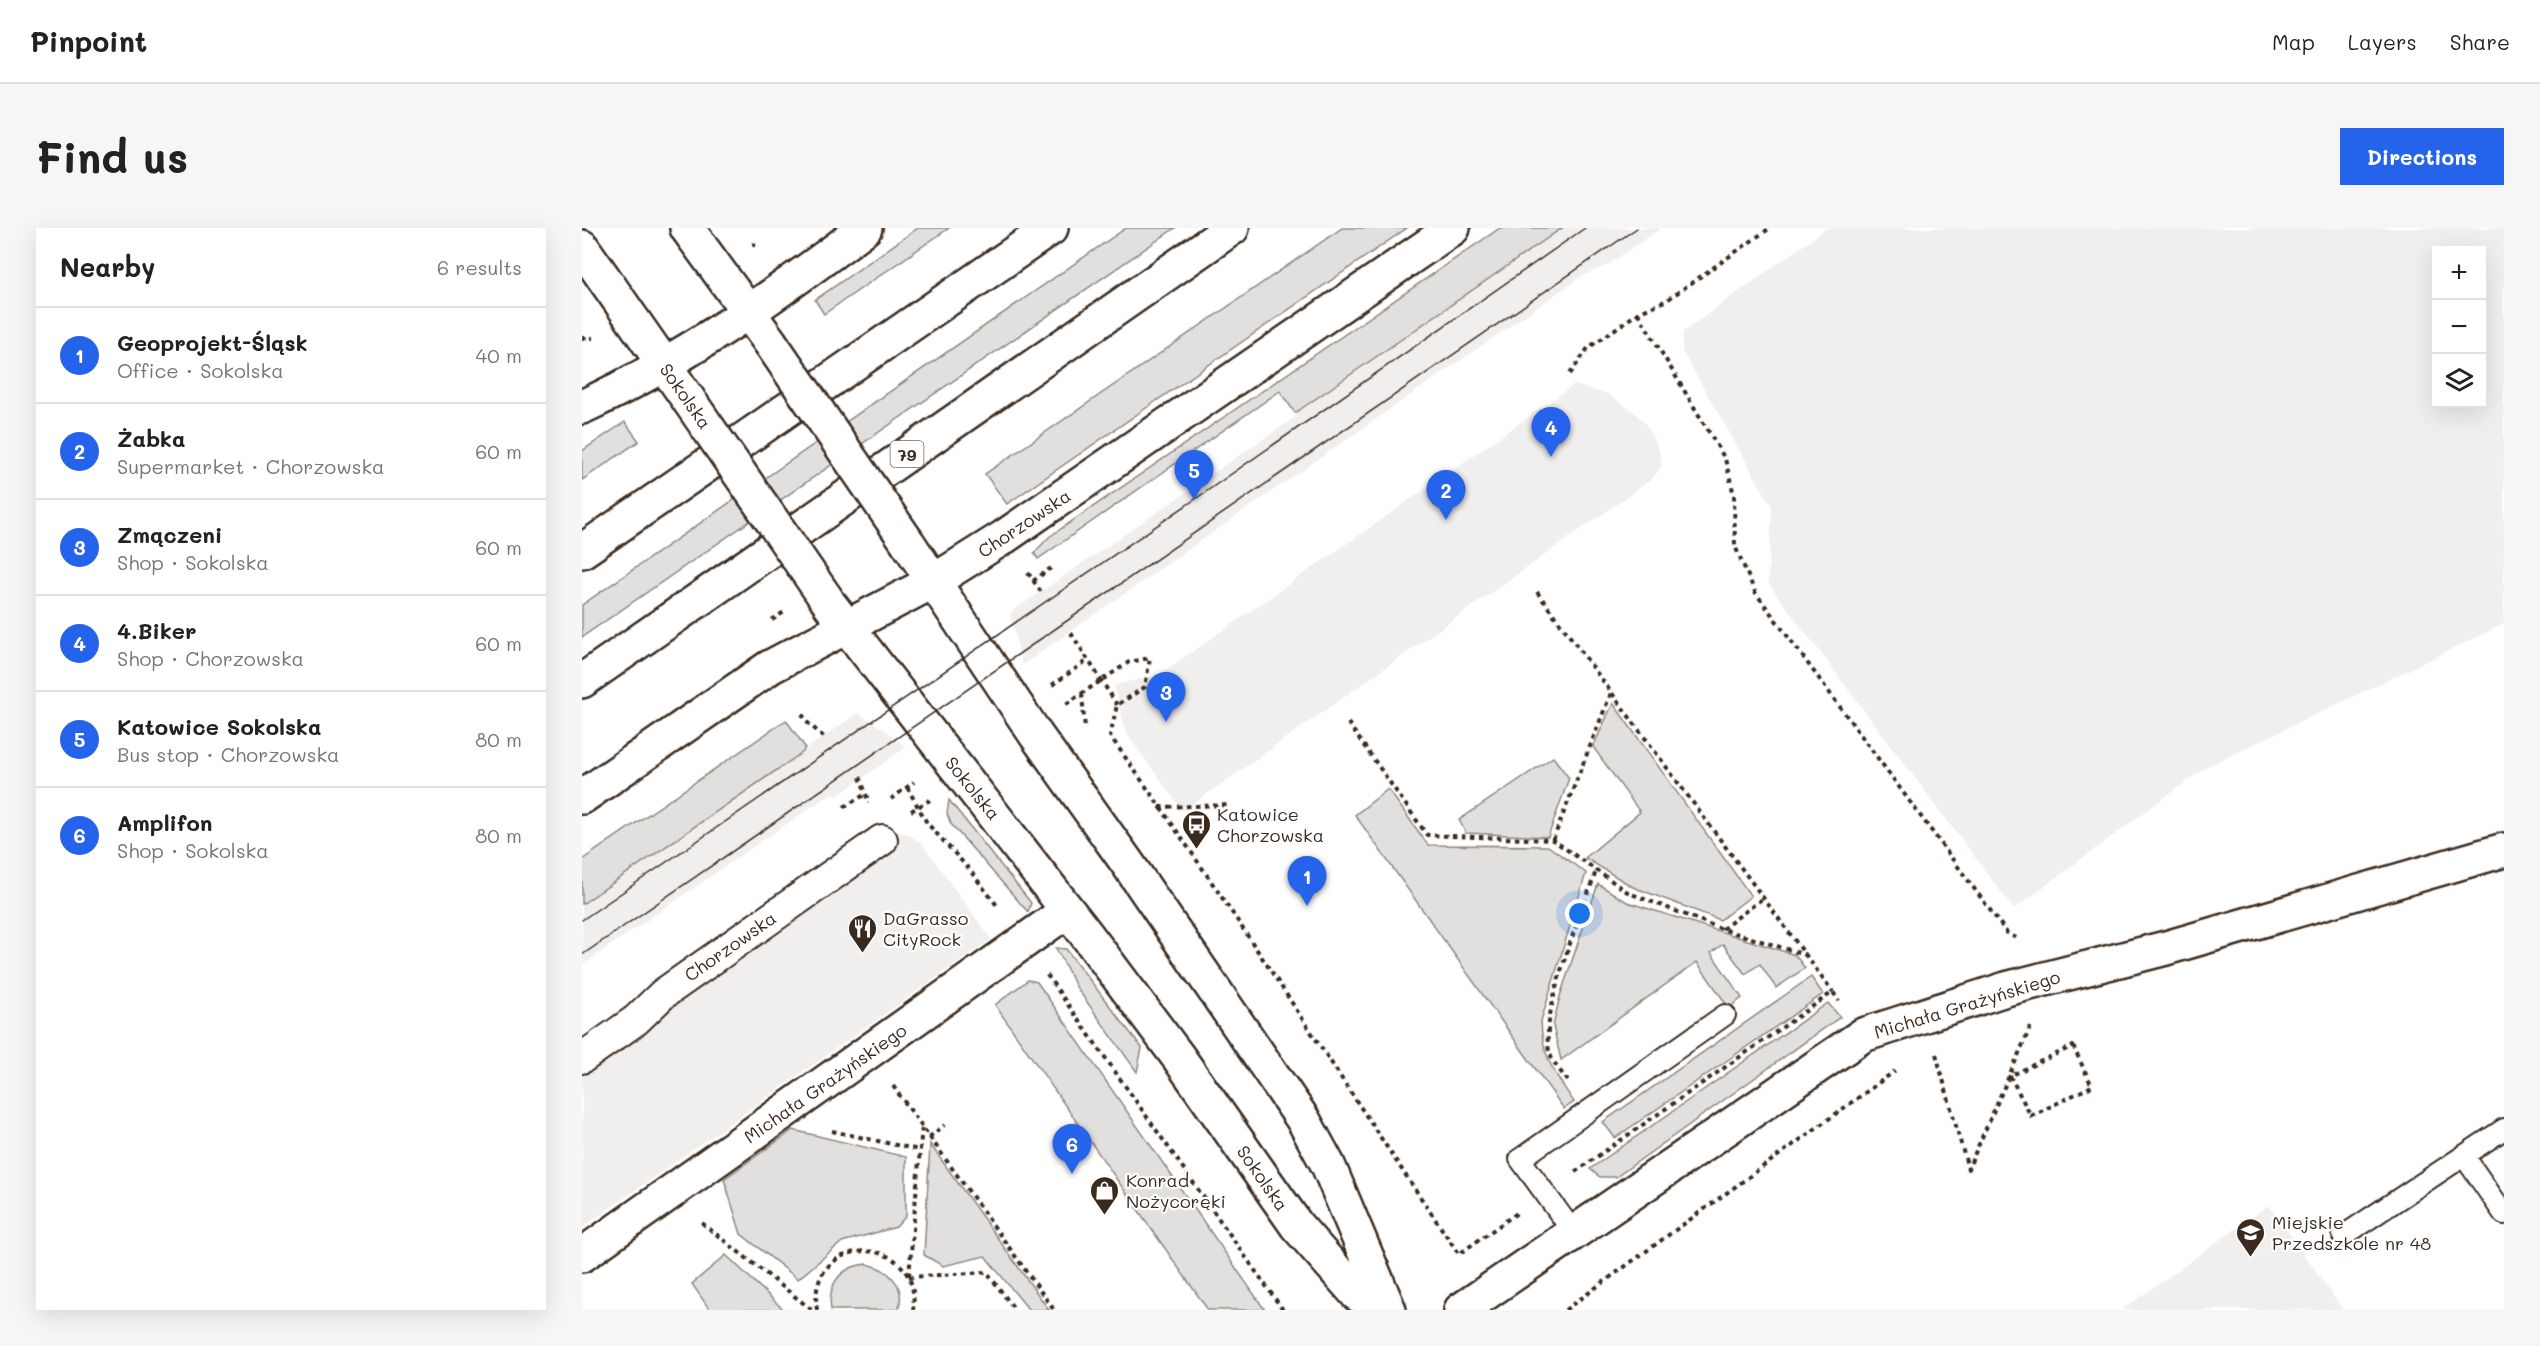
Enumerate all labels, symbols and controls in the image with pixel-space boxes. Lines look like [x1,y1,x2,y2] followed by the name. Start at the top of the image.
[30,23,147,59] text: Pinpoint
[2272,28,2315,55] text: Map
[2348,28,2417,55] text: Layers
[2450,28,2510,55] text: Share
[2340,128,2504,185] button: Directions
[36,129,188,184] text: Find us
[2432,246,2486,408] map controls
[2432,246,2486,300] button: +
[60,250,155,284] text: Nearby
[437,254,522,280] text: 6 results
[2432,300,2486,354] button: −
[117,328,308,357] text: Geoprojekt-Śląsk
[75,342,84,368] text: 1
[476,342,522,368] text: 40 m
[2432,354,2486,408] button: layers
[117,357,284,383] text: Office · Sokolska
[655,358,717,434] street label: Sokolska
[1532,408,1570,457] pin: 4
[117,424,186,453] text: Żabka
[74,438,85,464] text: 2
[475,438,522,464] text: 60 m
[890,441,924,467] road number: 79
[1174,450,1214,500] pin: 5
[117,453,384,479] text: Supermarket · Chorzowska
[1426,470,1466,520] pin: 2
[973,483,1075,563] street label: Chorzowska
[117,520,222,549] text: Zmączeni
[74,534,86,560] text: 3
[475,534,522,560] text: 60 m
[117,549,269,575] text: Shop · Sokolska
[117,616,196,645] text: 4.Biker
[73,630,86,656] text: 4
[475,630,522,656] text: 60 m
[117,645,304,671] text: Shop · Chorzowska
[1146,672,1186,722] pin: 3
[117,712,321,741] text: Katowice Sokolska
[74,726,85,752] text: 5
[475,726,522,752] text: 80 m
[117,741,339,767] text: Bus stop · Chorzowska
[940,751,1006,825] street label: Sokolska
[1217,802,1324,847] place label: Katowice Chorzowska
[117,808,212,837] text: Amplifon
[1180,808,1212,850] bus stop icon: Katowice Chorzowska
[73,822,86,848] text: 6
[475,822,522,848] text: 80 m
[117,837,269,863] text: Shop · Sokolska
[1288,856,1326,906] pin: 1
[1565,899,1594,928] your location
[679,906,781,986] street label: Chorzowska
[883,906,969,951] place label: DaGrasso CityRock
[846,912,878,954] restaurant icon: DaGrasso CityRock
[1871,964,2063,1044] street label: Michała Grażyńskiego
[739,1018,911,1148] street label: Michała Grażyńskiego
[1052,1124,1092,1174] pin: 6
[1232,1140,1294,1216] street label: Sokolska
[1126,1168,1226,1213] place label: Konrad Nożycoręki
[1089,1174,1121,1216] shop icon: Konrad Nożycoręki
[2272,1210,2431,1255] place label: Miejskie Przedszkole nr 48
[2235,1216,2267,1258] school or university icon: Miejskie Przedszkole nr 48

